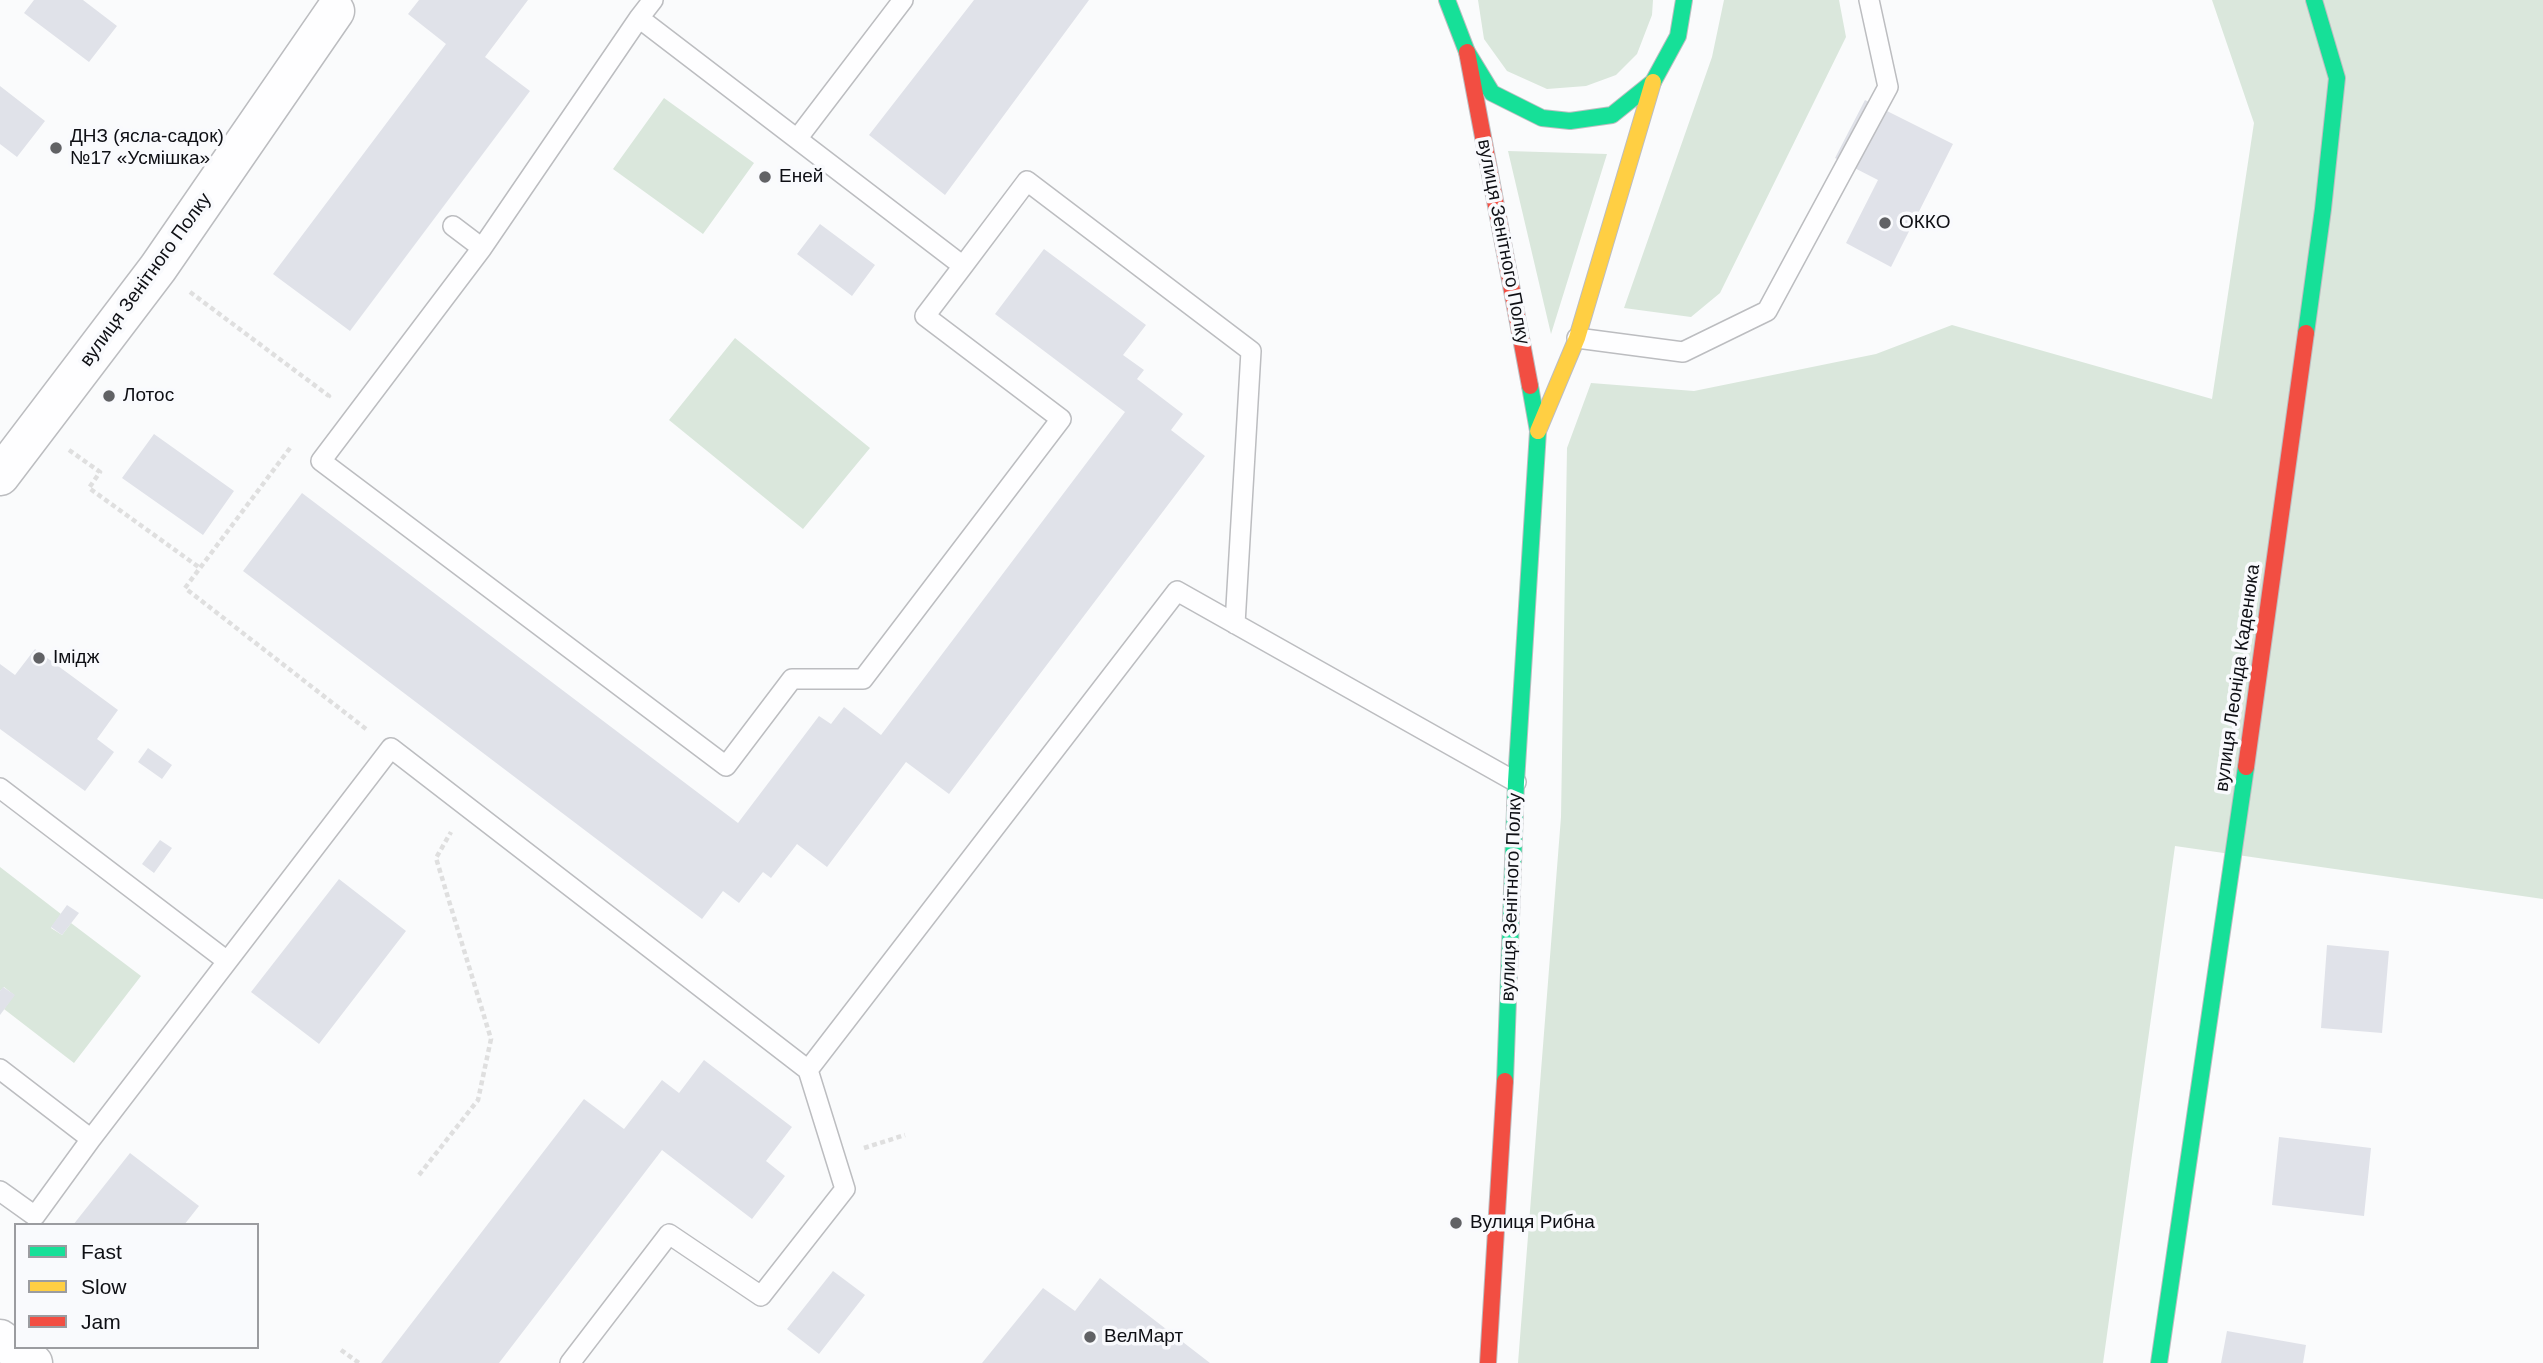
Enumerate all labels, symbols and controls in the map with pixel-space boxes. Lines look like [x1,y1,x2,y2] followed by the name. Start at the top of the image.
[70,126,224,170] place label: ДНЗ (ясла-садок) №17 «Усмішка»
[1472,137,1534,347] street label: вулиця Зенітного Полку
[48,140,64,156] marker: ДНЗ (ясла-садок) №17 «Усмішка»
[779,166,823,188] place label: Еней
[757,169,773,185] marker: Еней
[75,189,217,371] street label: вулиця Зенітного Полку
[1899,212,1950,234] place label: ОККО
[1877,215,1893,231] marker: ОККО
[123,385,174,407] place label: Лотос
[101,388,117,404] marker: Лотос
[2211,563,2265,793] street label: вулиця Леоніда Каденюка
[53,647,99,669] place label: Імідж
[31,650,47,666] marker: Імідж
[1497,792,1527,1002] street label: вулиця Зенітного Полку
[1470,1212,1595,1234] place label: Вулиця Рибна
[1448,1215,1464,1231] marker: Вулиця Рибна
[14,1223,259,1349] legend
[81,1240,122,1263] text: Fast
[81,1275,127,1298] text: Slow
[81,1310,121,1333] text: Jam
[1104,1326,1183,1348] place label: ВелМарт
[1082,1329,1098,1345] marker: ВелМарт

